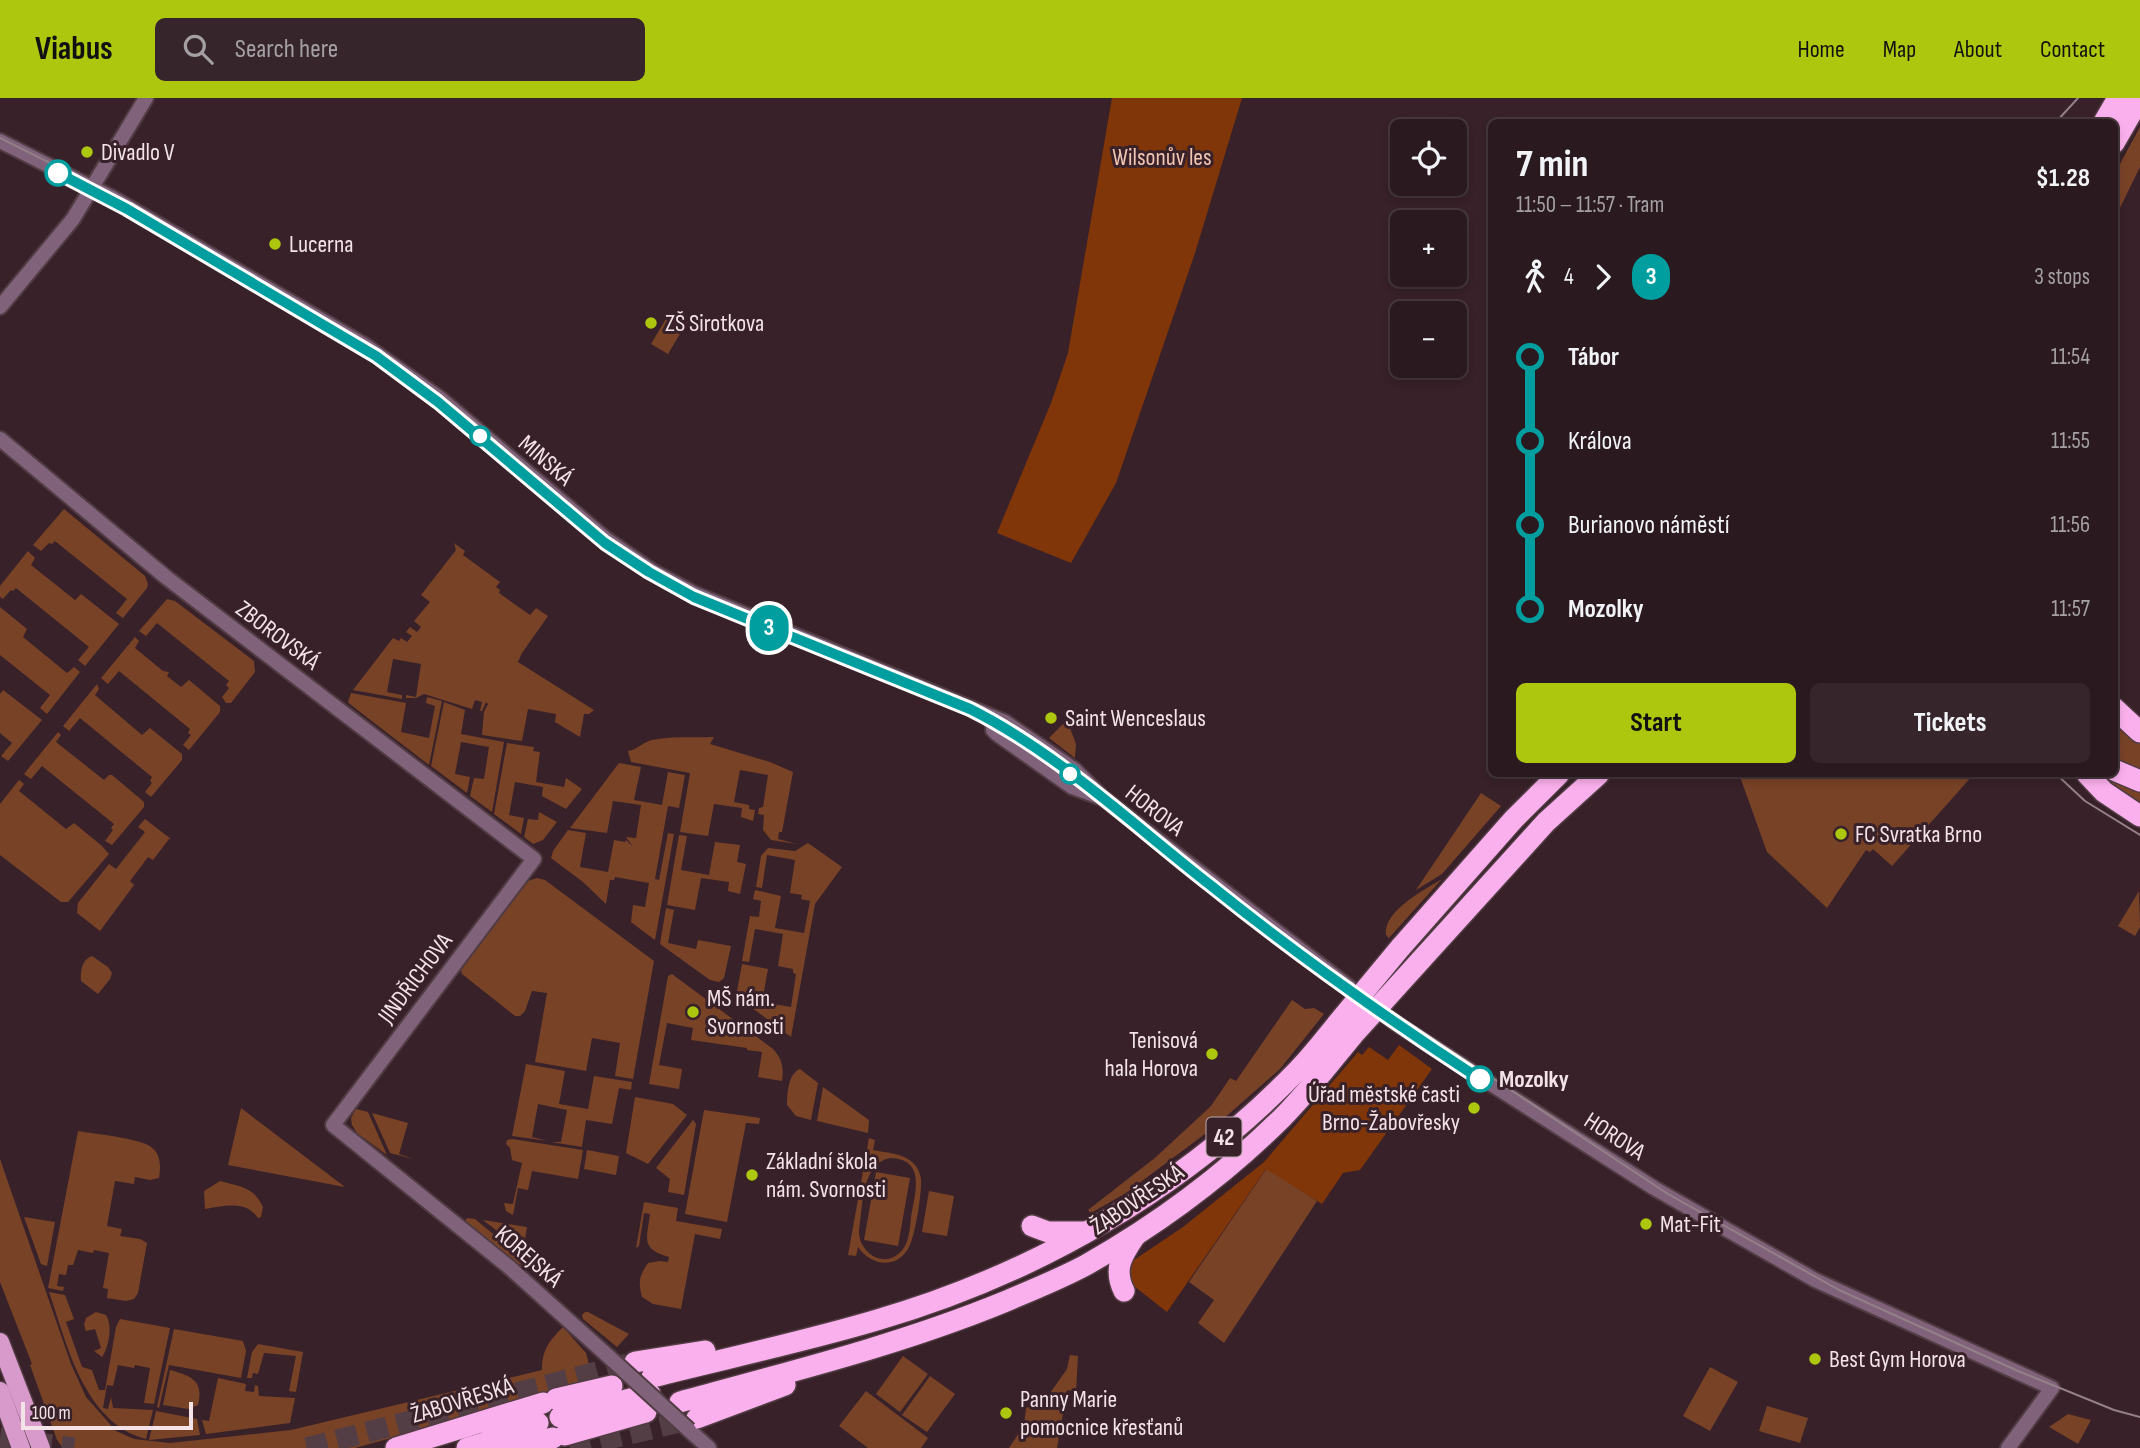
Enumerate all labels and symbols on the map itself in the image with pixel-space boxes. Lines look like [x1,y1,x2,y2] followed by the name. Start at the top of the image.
[101,138,175,167] place label: Divadlo V
[1112,143,1212,172] park label: Wilsonův les
[79,144,95,160] marker: Divadlo V
[45,160,71,186] unlabelled marker
[289,230,353,259] place label: Lucerna
[267,236,283,252] marker: Lucerna
[665,309,764,338] place label: ZŠ Sirotkova
[643,315,659,331] marker: ZŠ Sirotkova
[470,426,490,446] unlabelled marker
[512,429,579,492] street label: MINSKÁ
[230,595,326,677] street label: ZBOROVSKÁ
[746,605,792,651] line badge: 3
[1065,704,1206,733] place label: Saint Wenceslaus
[1043,710,1059,726] marker: Saint Wenceslaus
[1060,764,1080,784] unlabelled marker
[1119,778,1191,843] street label: HOROVA
[1855,820,1982,849] place label: FC Svratka Brno
[1833,826,1849,842] marker: FC Svratka Brno
[371,927,459,1030] street label: JINDŘICHOVA
[707,984,784,1041] place label: MŠ nám. Svornosti
[685,1004,701,1020] marker: MŠ nám. Svornosti
[1104,1026,1198,1083] place label: Tenisová hala Horova
[1204,1046,1220,1062] marker: Tenisová hala Horova
[1499,1065,1569,1094] place label: Mozolky
[1467,1066,1493,1092] marker: Mozolky
[1308,1080,1460,1137] place label: Úřad městské časti Brno-Žabovřesky
[1466,1100,1482,1116] marker: Úřad městské časti Brno-Žabovřesky
[1579,1106,1651,1167] street label: HOROVA
[1206,1118,1242,1156] road number: 42
[766,1147,886,1204] place label: Základní škola nám. Svornosti
[1085,1157,1190,1241] street label: ŽABOVŘESKÁ
[744,1167,760,1183] marker: Základní škola nám. Svornosti
[1660,1210,1721,1239] place label: Mat-Fit
[1638,1216,1654,1232] marker: Mat-Fit
[489,1219,569,1294] street label: KOREJSKÁ
[1829,1345,1966,1374] place label: Best Gym Horova
[1807,1351,1823,1367] marker: Best Gym Horova
[407,1371,518,1430] street label: ŽABOVŘESKÁ
[1020,1385,1183,1442] place label: Panny Marie pomocnice křesťanů
[21,1399,192,1431] scale bar
[998,1405,1014,1421] marker: Panny Marie pomocnice křesťanů

